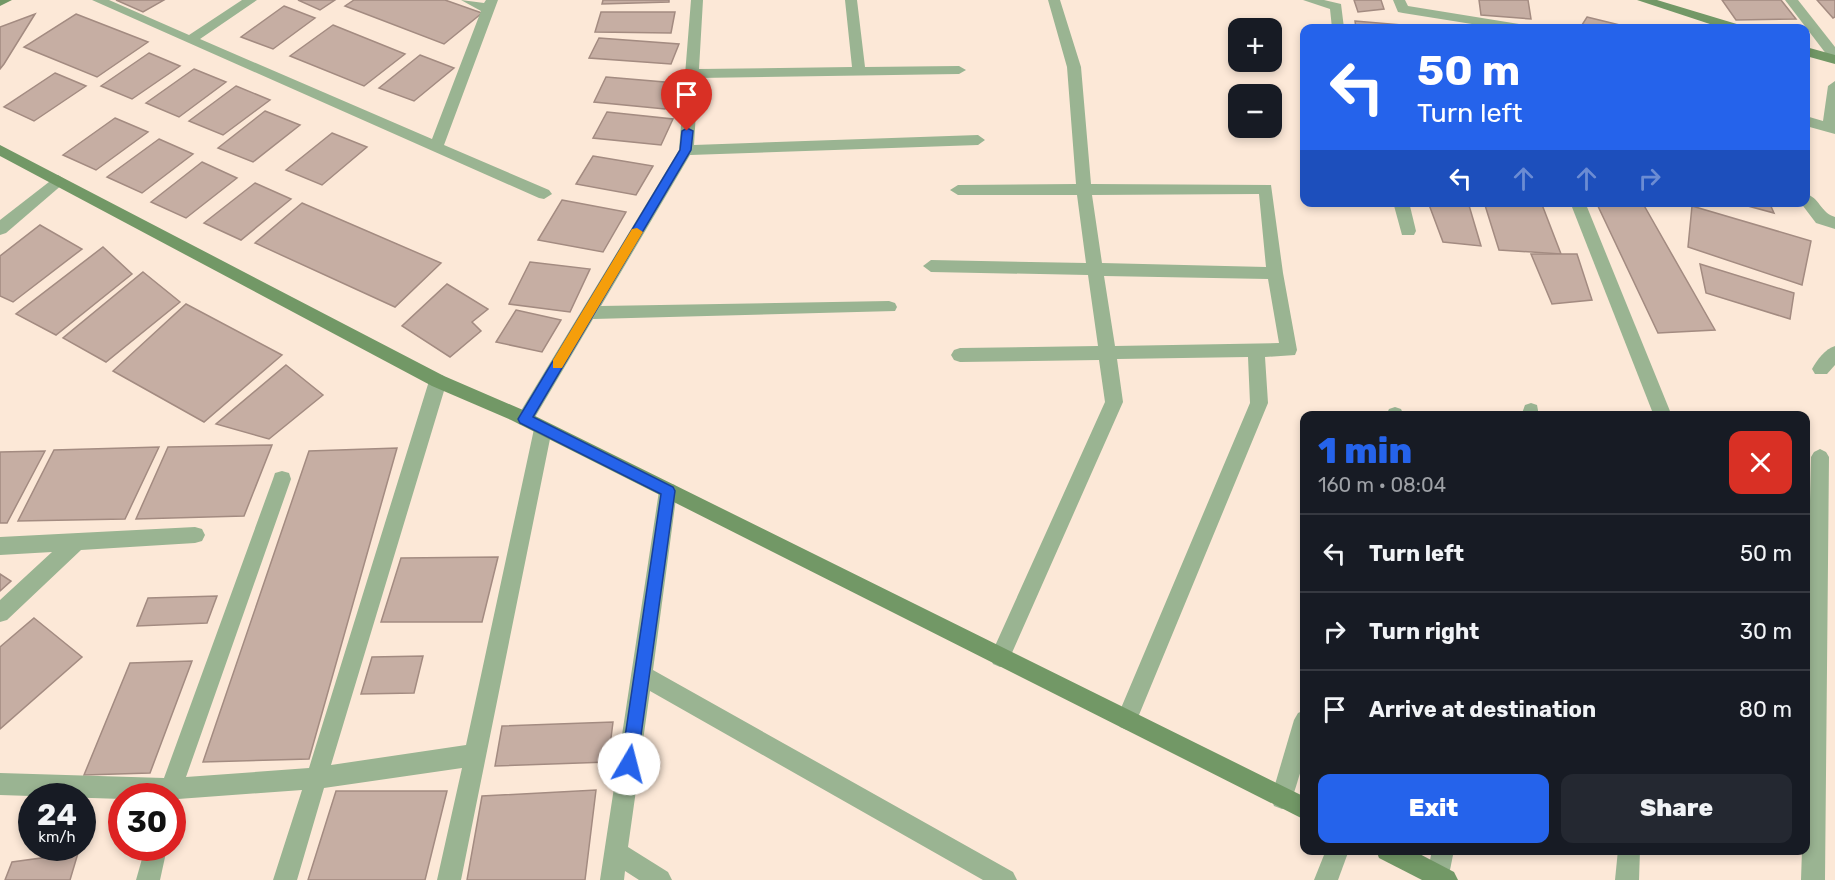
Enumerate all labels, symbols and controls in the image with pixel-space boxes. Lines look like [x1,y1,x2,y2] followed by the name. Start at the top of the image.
[1228,18,1282,138] map controls
[1228,18,1282,72] button: +
[1417,46,1520,96] text: 50 m
[1318,48,1396,126] icon: left
[661,69,712,131] pin
[670,78,703,111] icon: arrive
[1228,84,1282,138] button: −
[1417,97,1522,129] text: Turn left
[1444,162,1477,195] icon: left
[1507,162,1540,195] icon: ahead
[1570,162,1603,195] icon: ahead
[1633,162,1666,195] icon: right
[1318,429,1412,472] text: 1 min
[1729,431,1792,494] button: close
[1318,473,1446,497] text: 160 m · 08:04
[1318,537,1351,570] icon: left
[1369,540,1464,567] text: Turn left
[1740,540,1792,567] text: 50 m
[1318,615,1351,648] icon: right
[1369,618,1479,645] text: Turn right
[1740,618,1792,645] text: 30 m
[1318,693,1351,726] icon: arrive
[1369,696,1596,723] text: Arrive at destination
[1739,696,1792,723] text: 80 m
[597,732,661,796] position arrow
[1318,774,1549,843] button: Exit
[1561,774,1792,843] button: Share
[108,783,186,861] speed limit sign: 30
[37,797,77,833] text: 24
[38,828,76,846] text: km/h

